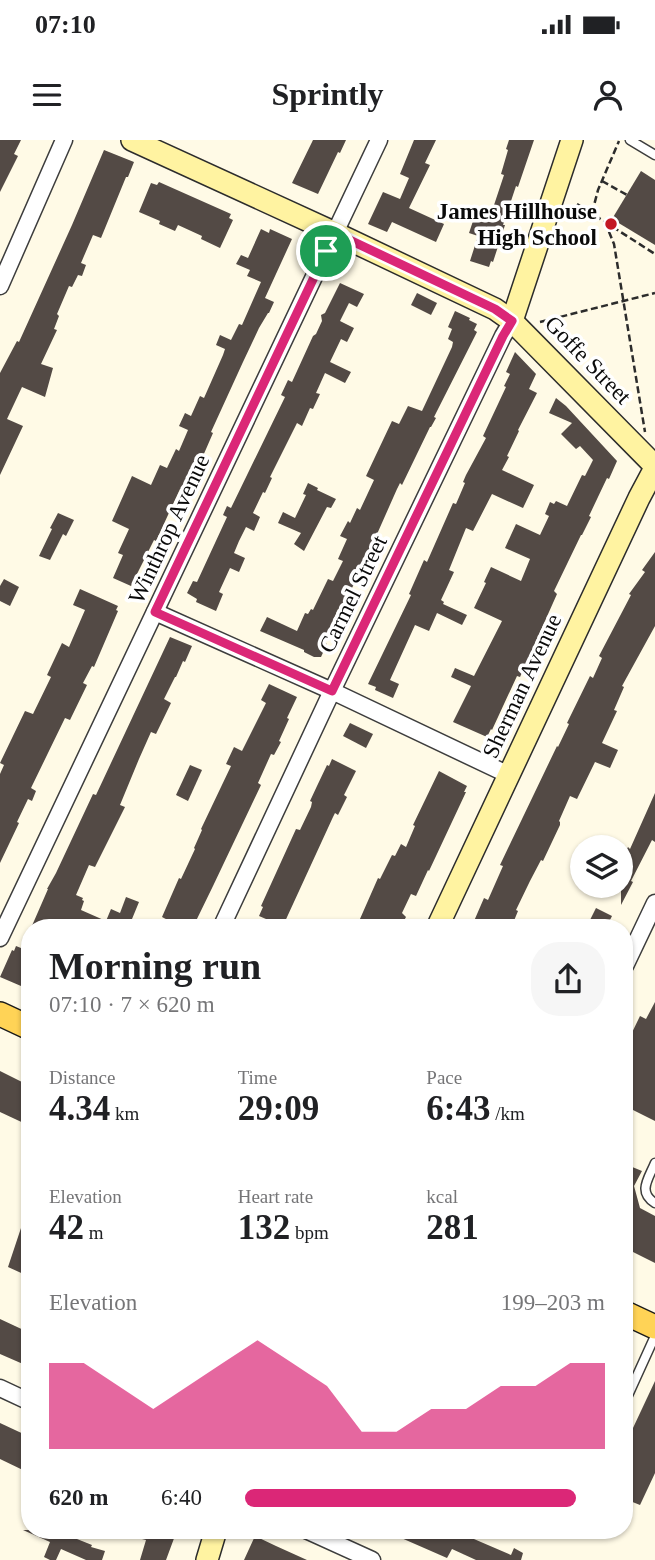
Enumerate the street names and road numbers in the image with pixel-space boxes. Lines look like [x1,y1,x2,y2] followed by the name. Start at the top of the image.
[540,311,637,410] street label: Goffe Street
[124,451,214,607] street label: Winthrop Avenue
[314,531,392,657] street label: Carmel Street
[478,610,566,762] street label: Sherman Avenue

